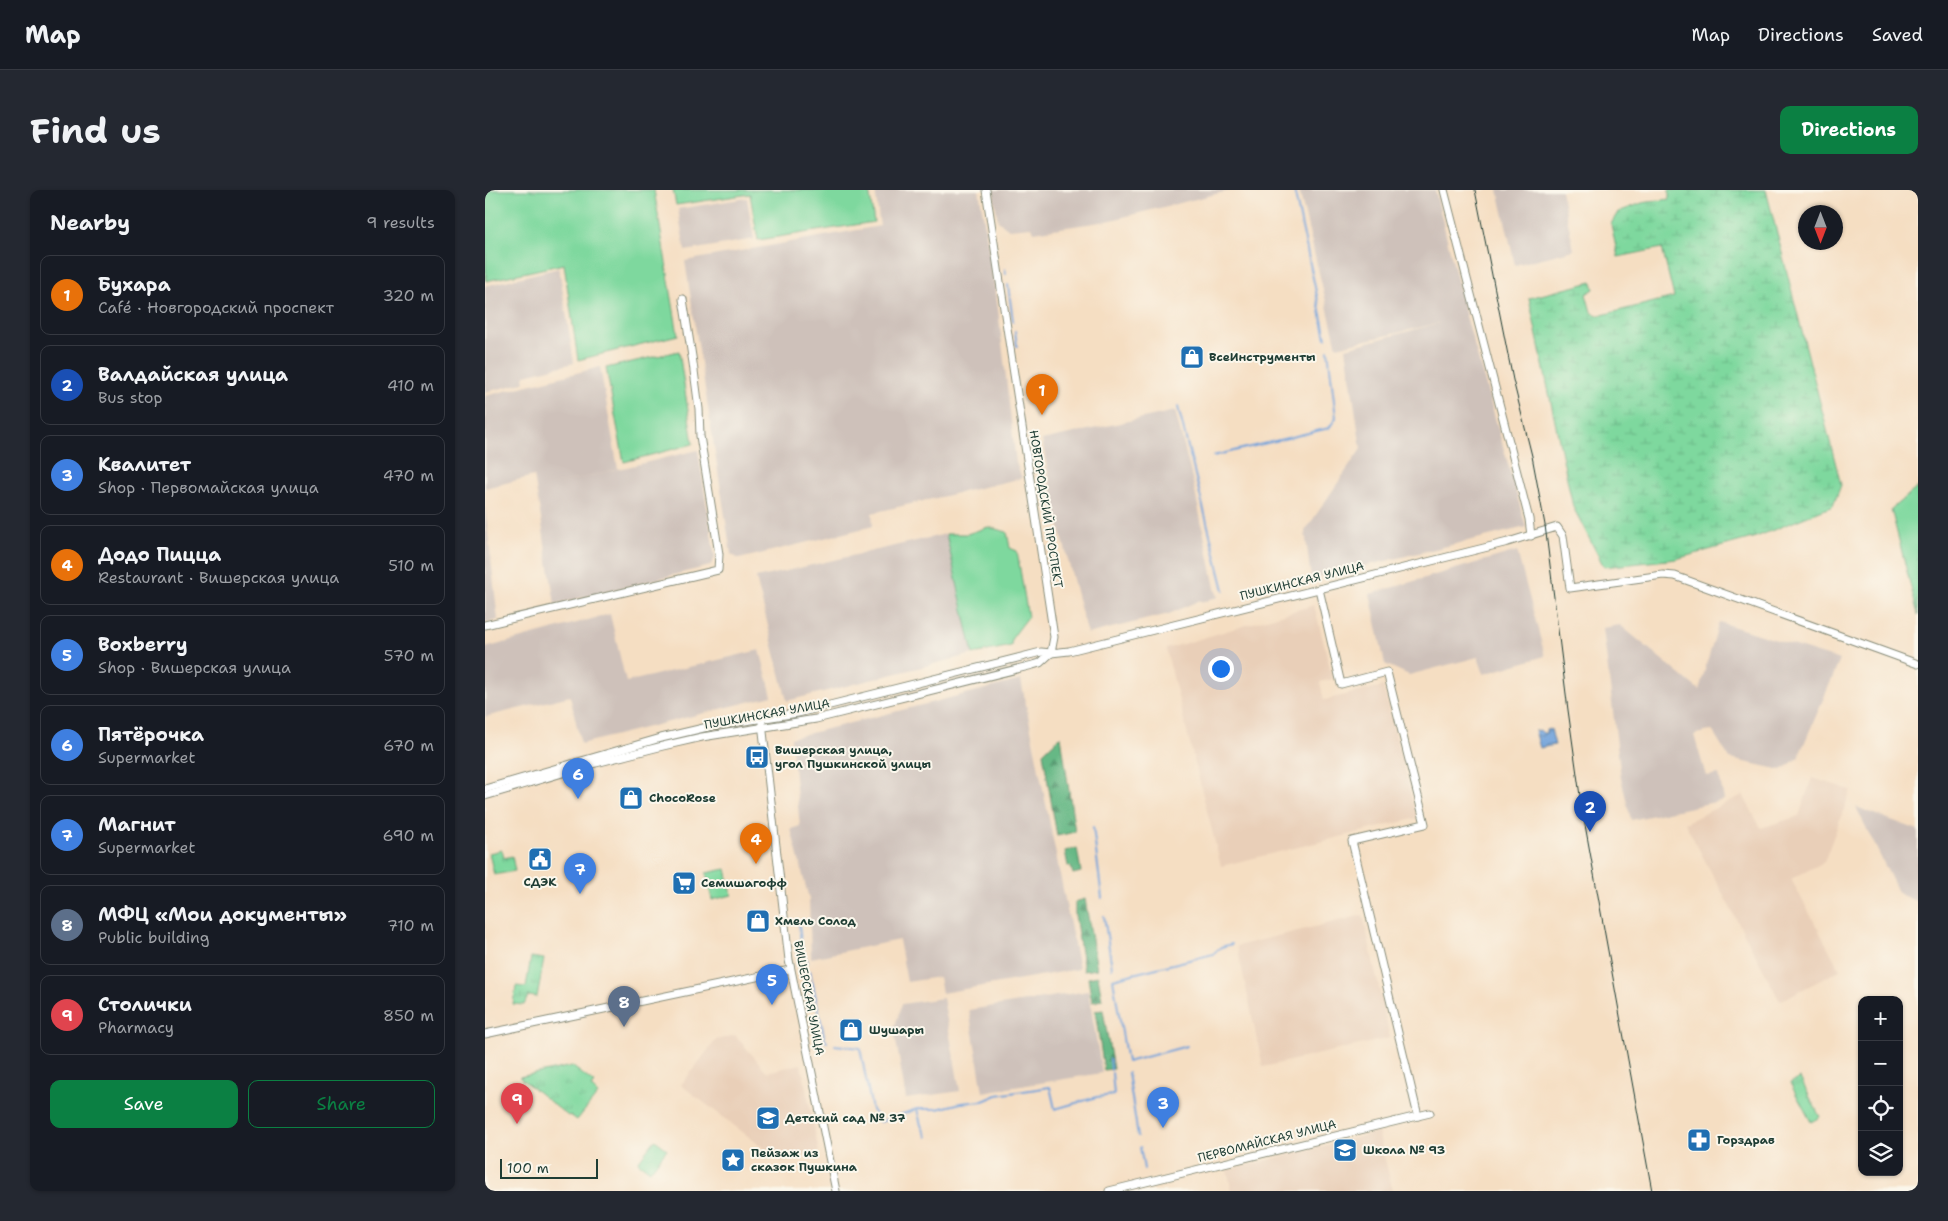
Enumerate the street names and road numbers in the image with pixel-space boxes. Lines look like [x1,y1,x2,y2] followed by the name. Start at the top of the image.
[1026,429,1066,590] street label: НОВГОРОДСКИЙ ПРОСПЕКТ
[1238,558,1366,604] street label: ПУШКИНСКАЯ УЛИЦА
[703,695,831,733] street label: ПУШКИНСКАЯ УЛИЦА
[790,939,828,1057] street label: ВИШЕРСКАЯ УЛИЦА
[1196,1116,1338,1166] street label: ПЕРВОМАЙСКАЯ УЛИЦА

